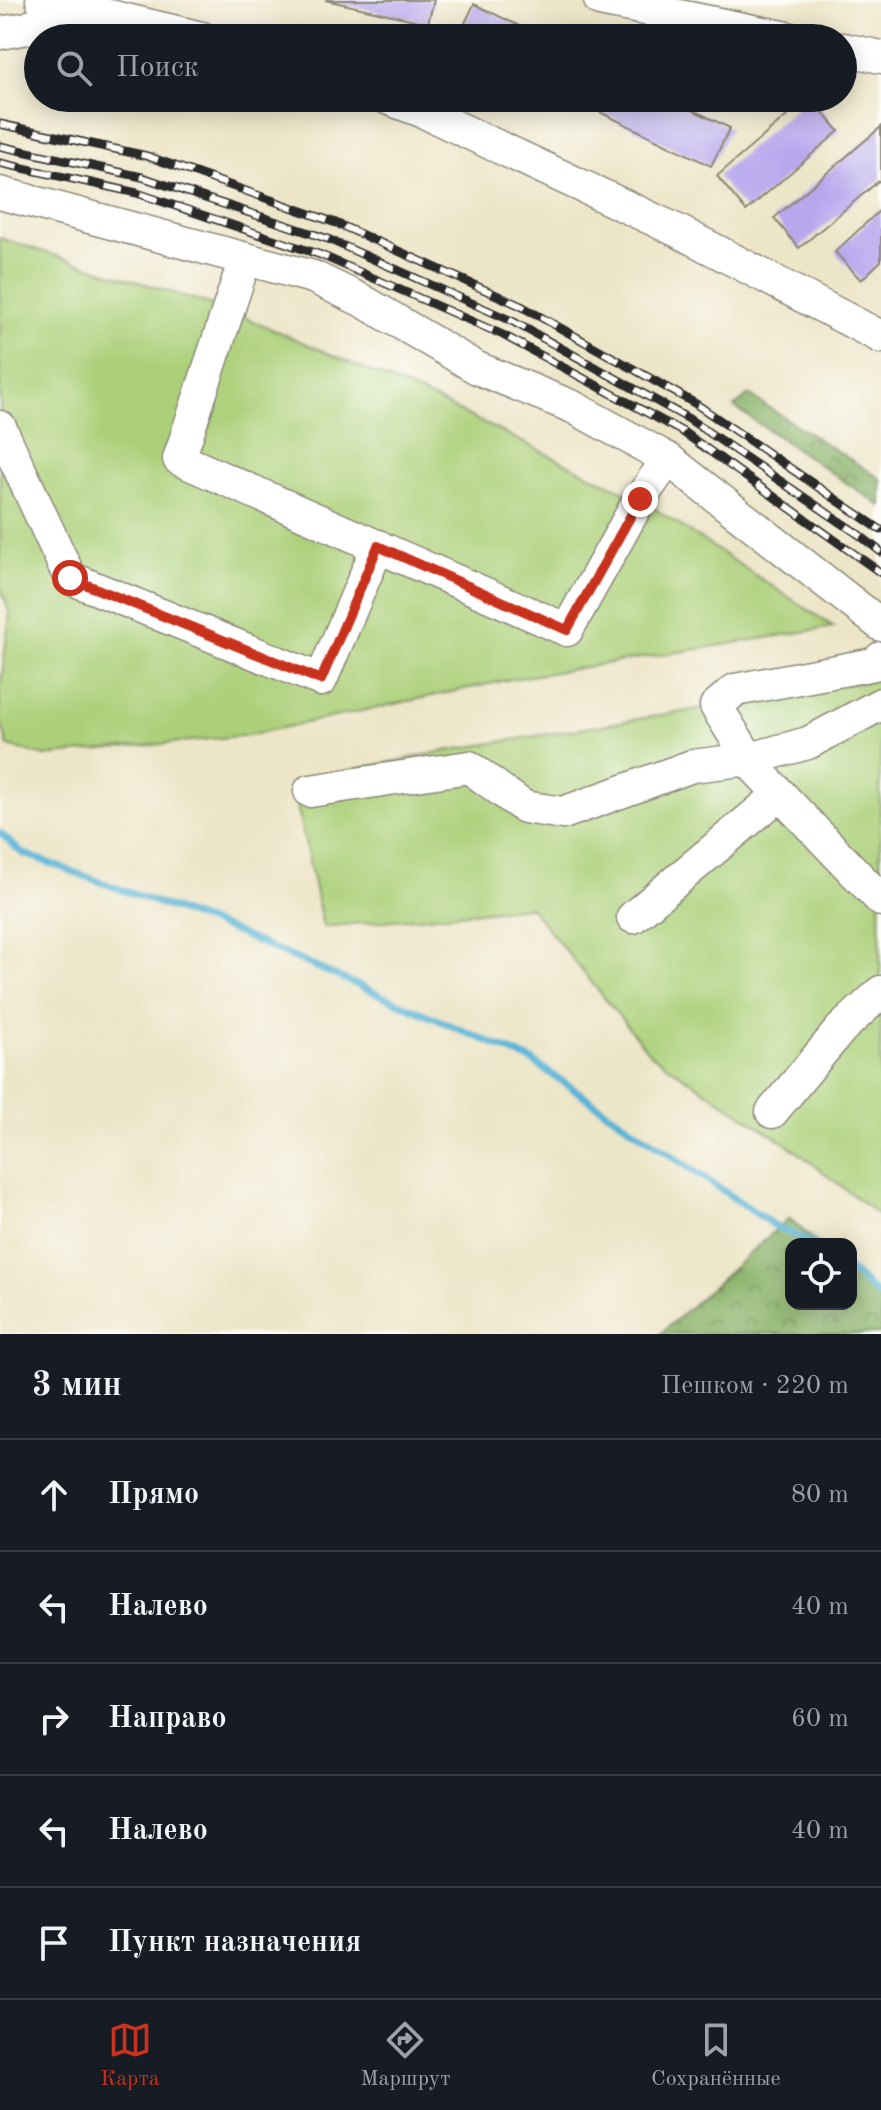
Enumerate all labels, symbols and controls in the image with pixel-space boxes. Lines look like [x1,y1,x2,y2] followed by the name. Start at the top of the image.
[24,24,857,112] search box
[52,46,96,90] icon: search
[116,53,199,83] text: Поиск
[622,481,658,517] route end
[52,560,88,596] route start
[785,1238,857,1310] map controls
[785,1238,857,1310] button: locate
[32,1369,122,1403] text: 3 мин
[661,1373,849,1399] text: Пешком · 220 m
[32,1473,76,1517] icon: ahead
[108,1480,199,1510] text: Прямо
[791,1482,849,1508] text: 80 m
[32,1585,76,1629] icon: left
[108,1592,208,1622] text: Налево
[791,1594,849,1620] text: 40 m
[32,1697,76,1741] icon: right
[108,1704,227,1734] text: Направо
[791,1706,849,1732] text: 60 m
[32,1809,76,1853] icon: left
[108,1816,208,1846] text: Налево
[791,1818,849,1844] text: 40 m
[32,1921,76,1965] icon: arrive
[108,1928,361,1958] text: Пункт назначения
[100,2018,160,2093] tab: Карта
[360,2018,451,2093] tab: Маршрут
[651,2018,781,2093] tab: Сохранённые

